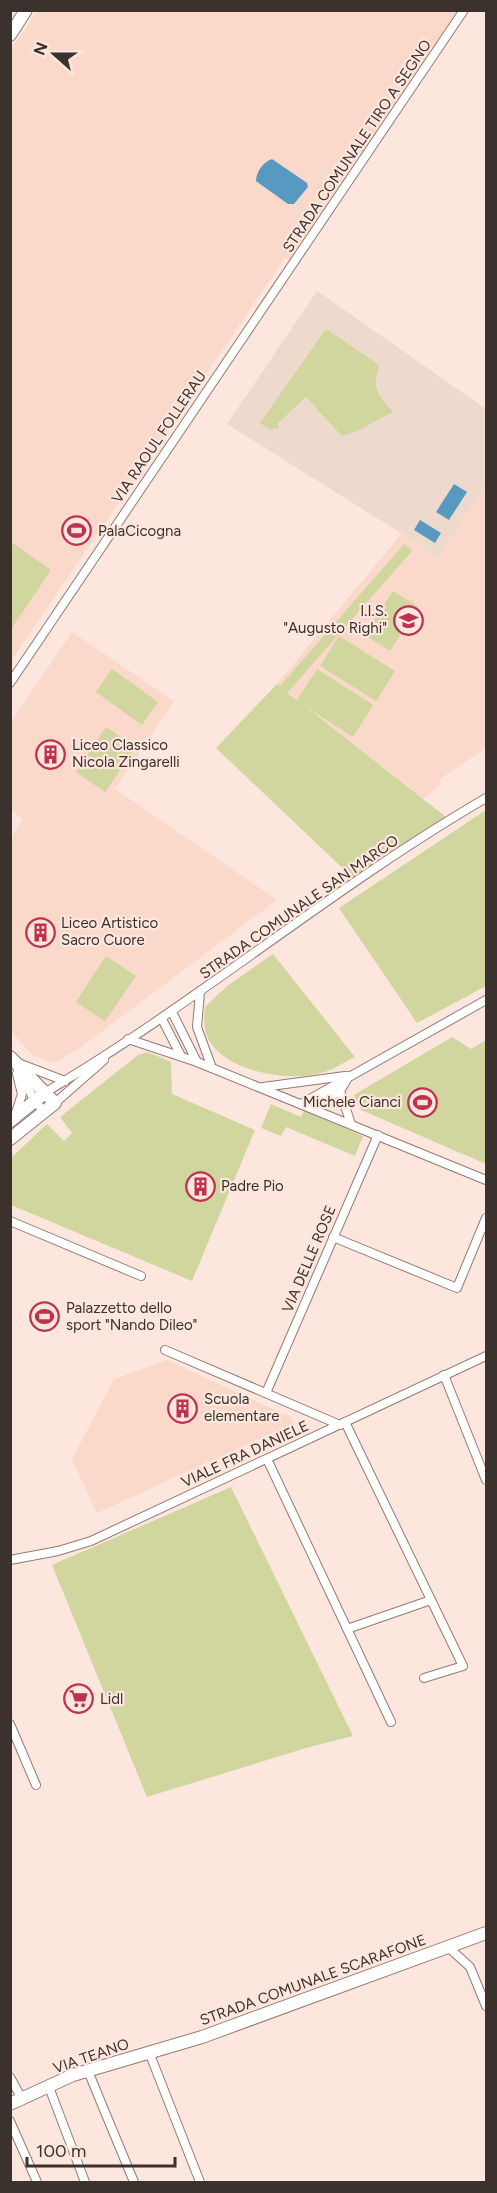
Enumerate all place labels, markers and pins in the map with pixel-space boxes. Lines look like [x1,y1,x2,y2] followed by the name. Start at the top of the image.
[61,515,93,547] sports icon: PalaCicogna
[98,522,181,540] place label: PalaCicogna
[283,602,387,637] place label: I.I.S. "Augusto Righi"
[392,604,424,636] school or university icon: I.I.S. "Augusto Righi"
[72,736,180,771] place label: Liceo Classico Nicola Zingarelli
[35,738,67,770] building icon: Liceo Classico Nicola Zingarelli
[61,914,159,949] place label: Liceo Artistico Sacro Cuore
[24,916,56,948] building icon: Liceo Artistico Sacro Cuore
[406,1086,438,1118] sports icon: Michele Cianci
[303,1093,401,1111] place label: Michele Cianci
[184,1170,216,1202] building icon: Padre Pio
[221,1177,284,1195] place label: Padre Pio
[66,1299,197,1334] place label: Palazzetto dello sport "Nando Dileo"
[29,1301,61,1333] sports icon: Palazzetto dello sport "Nando Dileo"
[204,1390,280,1425] place label: Scuola elementare
[167,1392,199,1424] building icon: Scuola elementare
[63,1683,95,1715] supermarket icon: Lidl
[100,1690,123,1708] place label: Lidl

